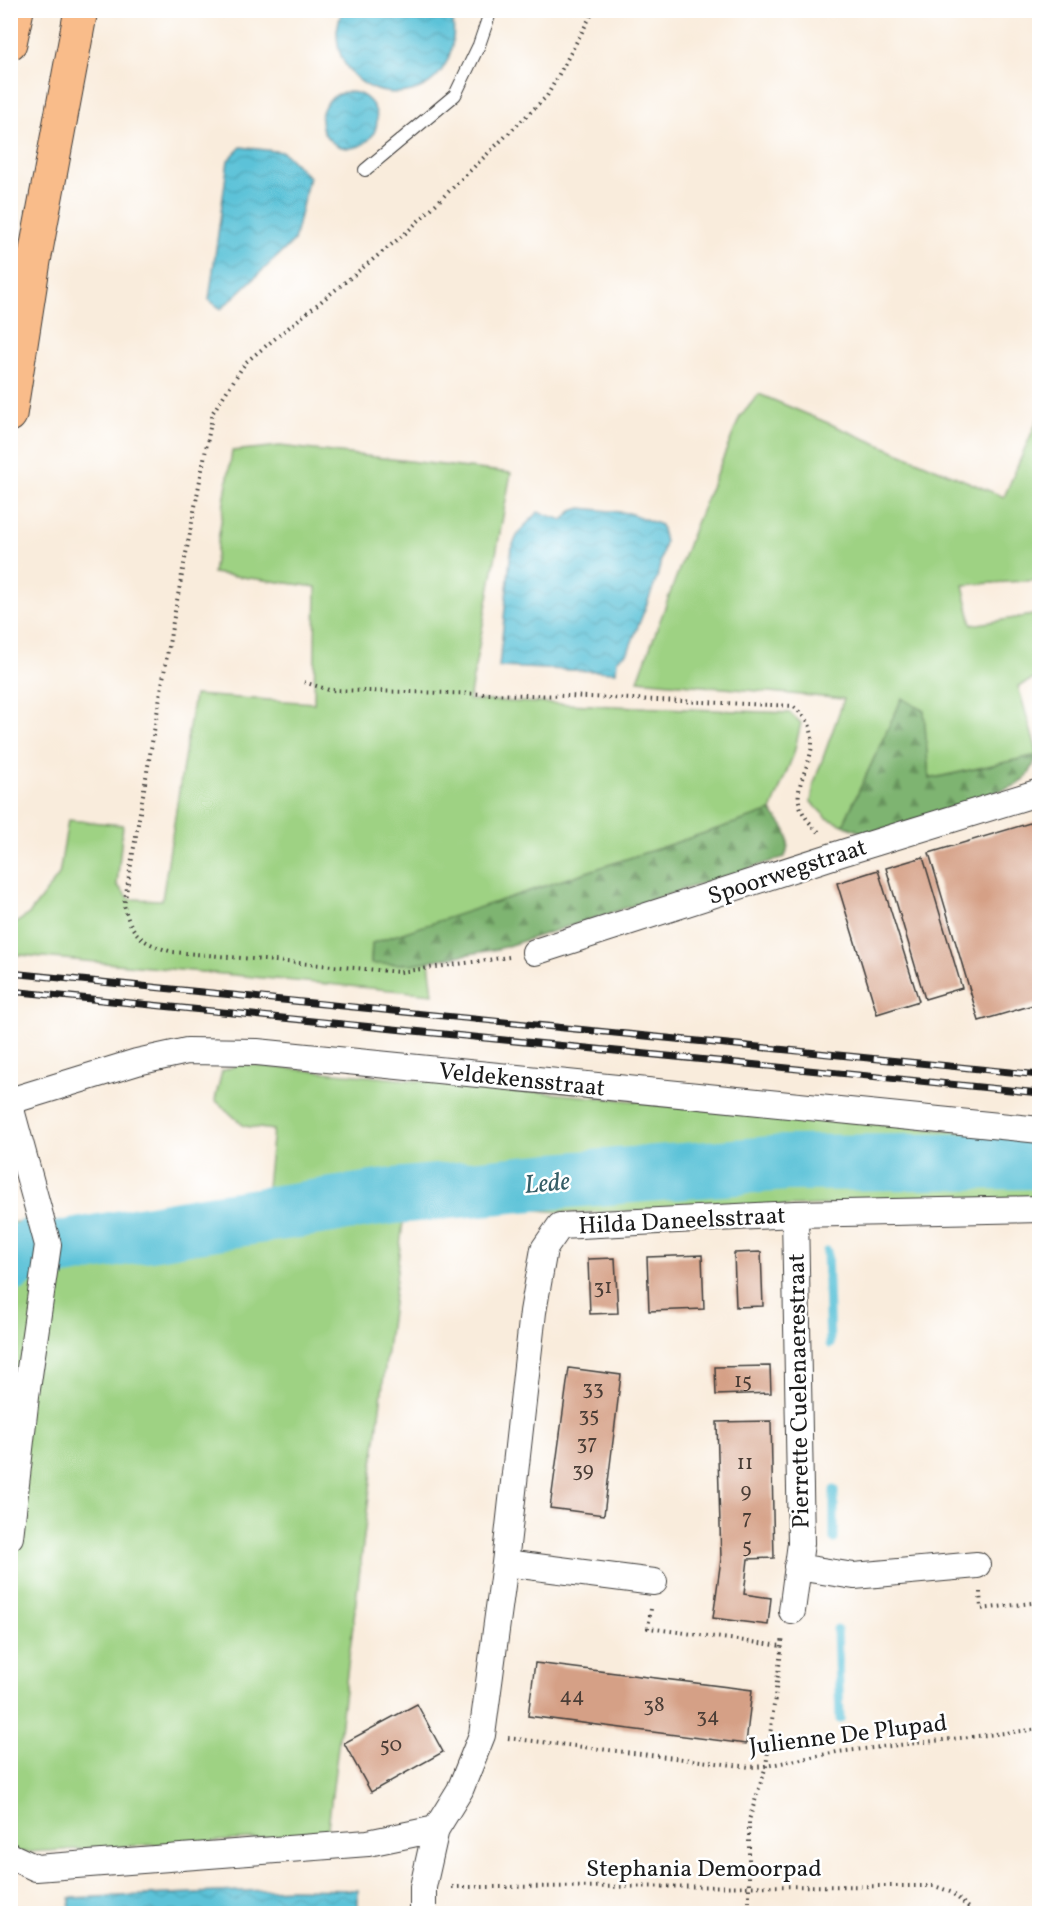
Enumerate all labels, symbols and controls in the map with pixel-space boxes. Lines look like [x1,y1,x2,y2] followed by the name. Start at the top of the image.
[704,831,871,915] street label: Spoorwegstraat
[437,1055,607,1107] street label: Veldekensstraat
[523,1164,572,1204] water label: Lede
[578,1200,787,1244] street label: Hilda Daneelsstraat
[781,1253,819,1529] street label: Pierrette Cuelenaerestraat
[594,1273,612,1302] house number: 31
[734,1367,752,1396] house number: 15
[582,1374,604,1403] house number: 33
[579,1401,599,1430] house number: 35
[577,1429,597,1458] house number: 37
[737,1449,753,1478] house number: 11
[572,1456,594,1485] house number: 39
[741,1477,752,1506] house number: 9
[742,1504,752,1533] house number: 7
[742,1532,752,1561] house number: 5
[559,1682,585,1711] house number: 44
[643,1691,665,1720] house number: 38
[696,1702,720,1731] house number: 34
[747,1707,949,1765] street label: Julienne De Plupad
[380,1731,402,1760] house number: 50
[586,1853,822,1887] street label: Stephania Demoorpad

